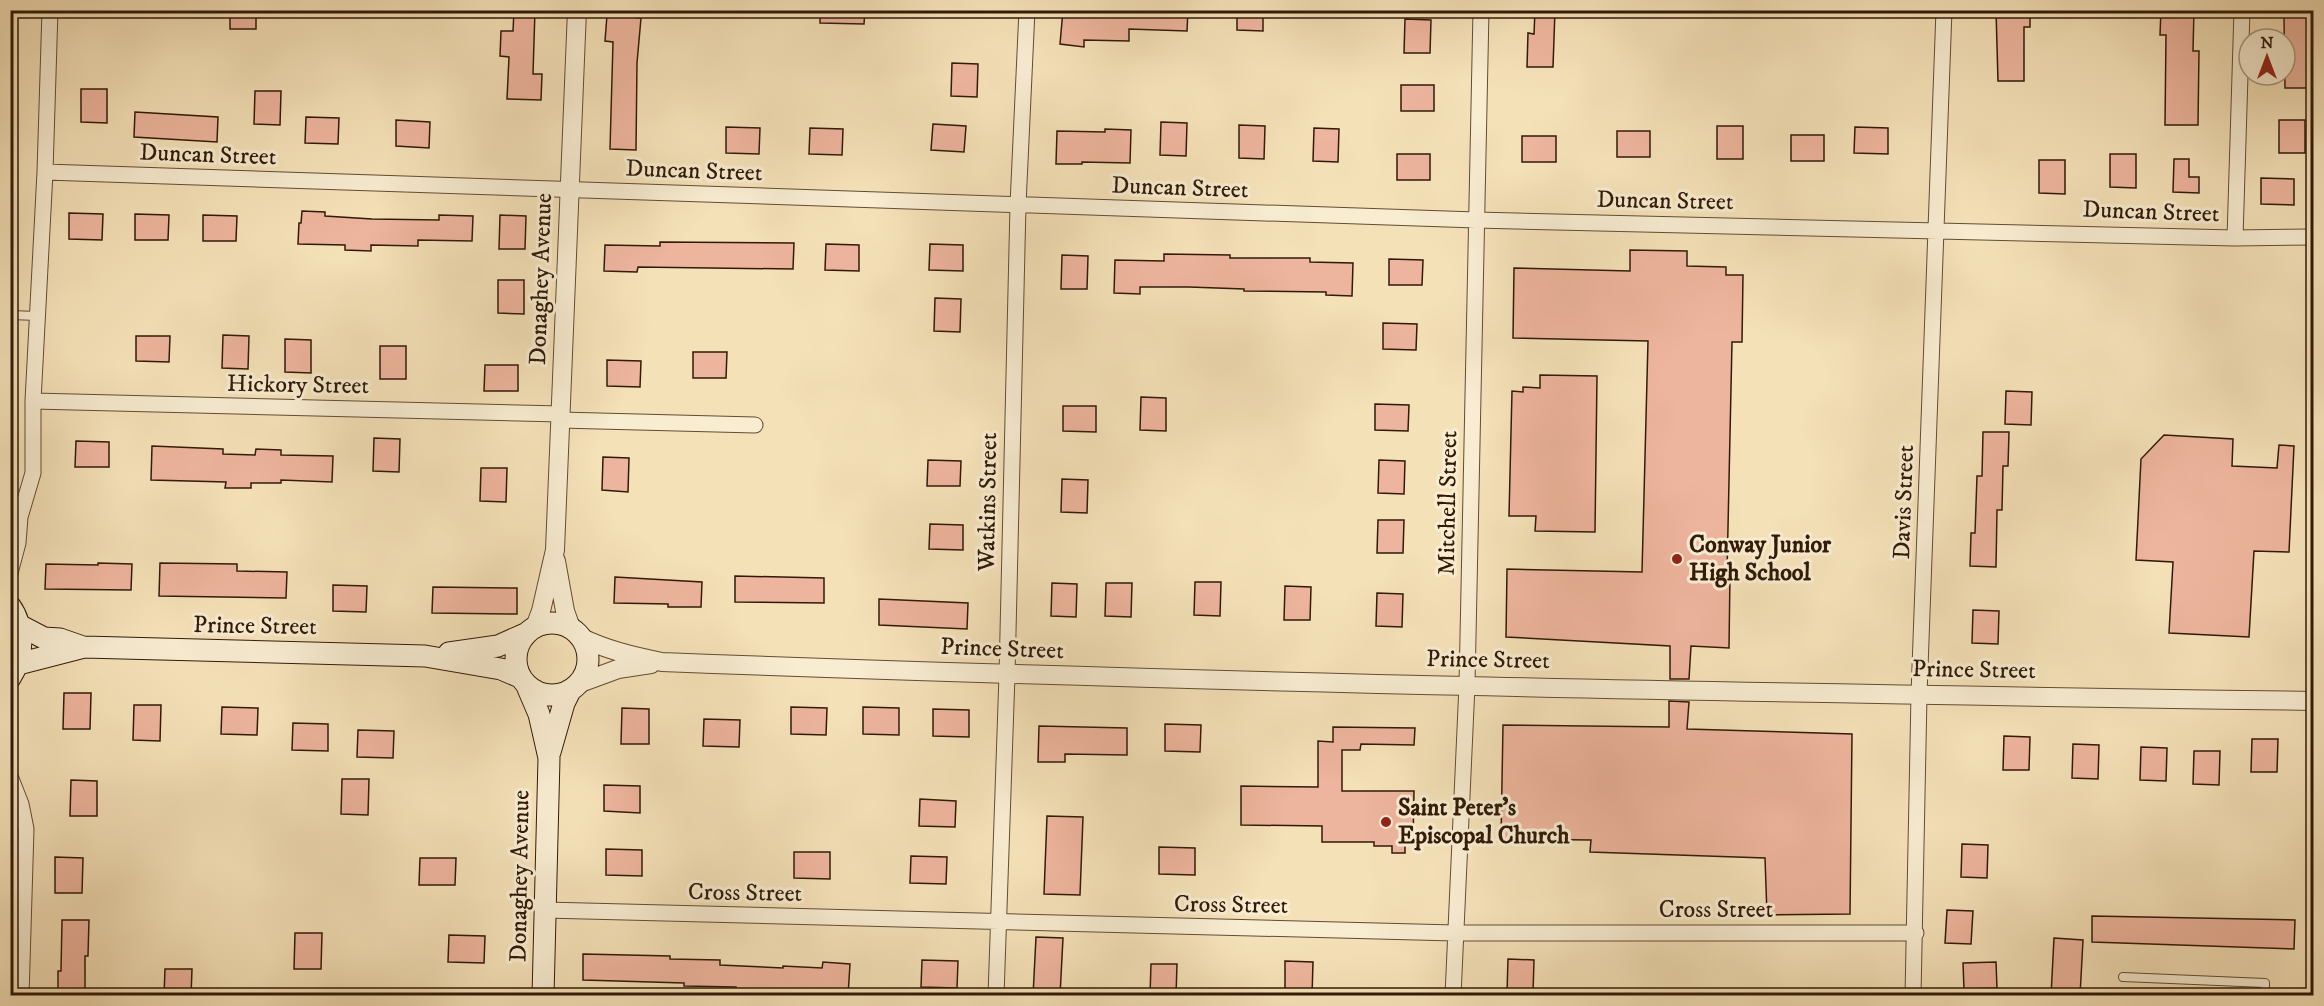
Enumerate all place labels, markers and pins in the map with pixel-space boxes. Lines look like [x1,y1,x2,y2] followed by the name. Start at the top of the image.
[1689,530,1832,588] place label: Conway Junior High School
[1670,552,1684,566] marker: Conway Junior High School
[1398,793,1570,851] place label: Saint Peter's Episcopal Church
[1379,815,1393,829] marker: Saint Peter's Episcopal Church

